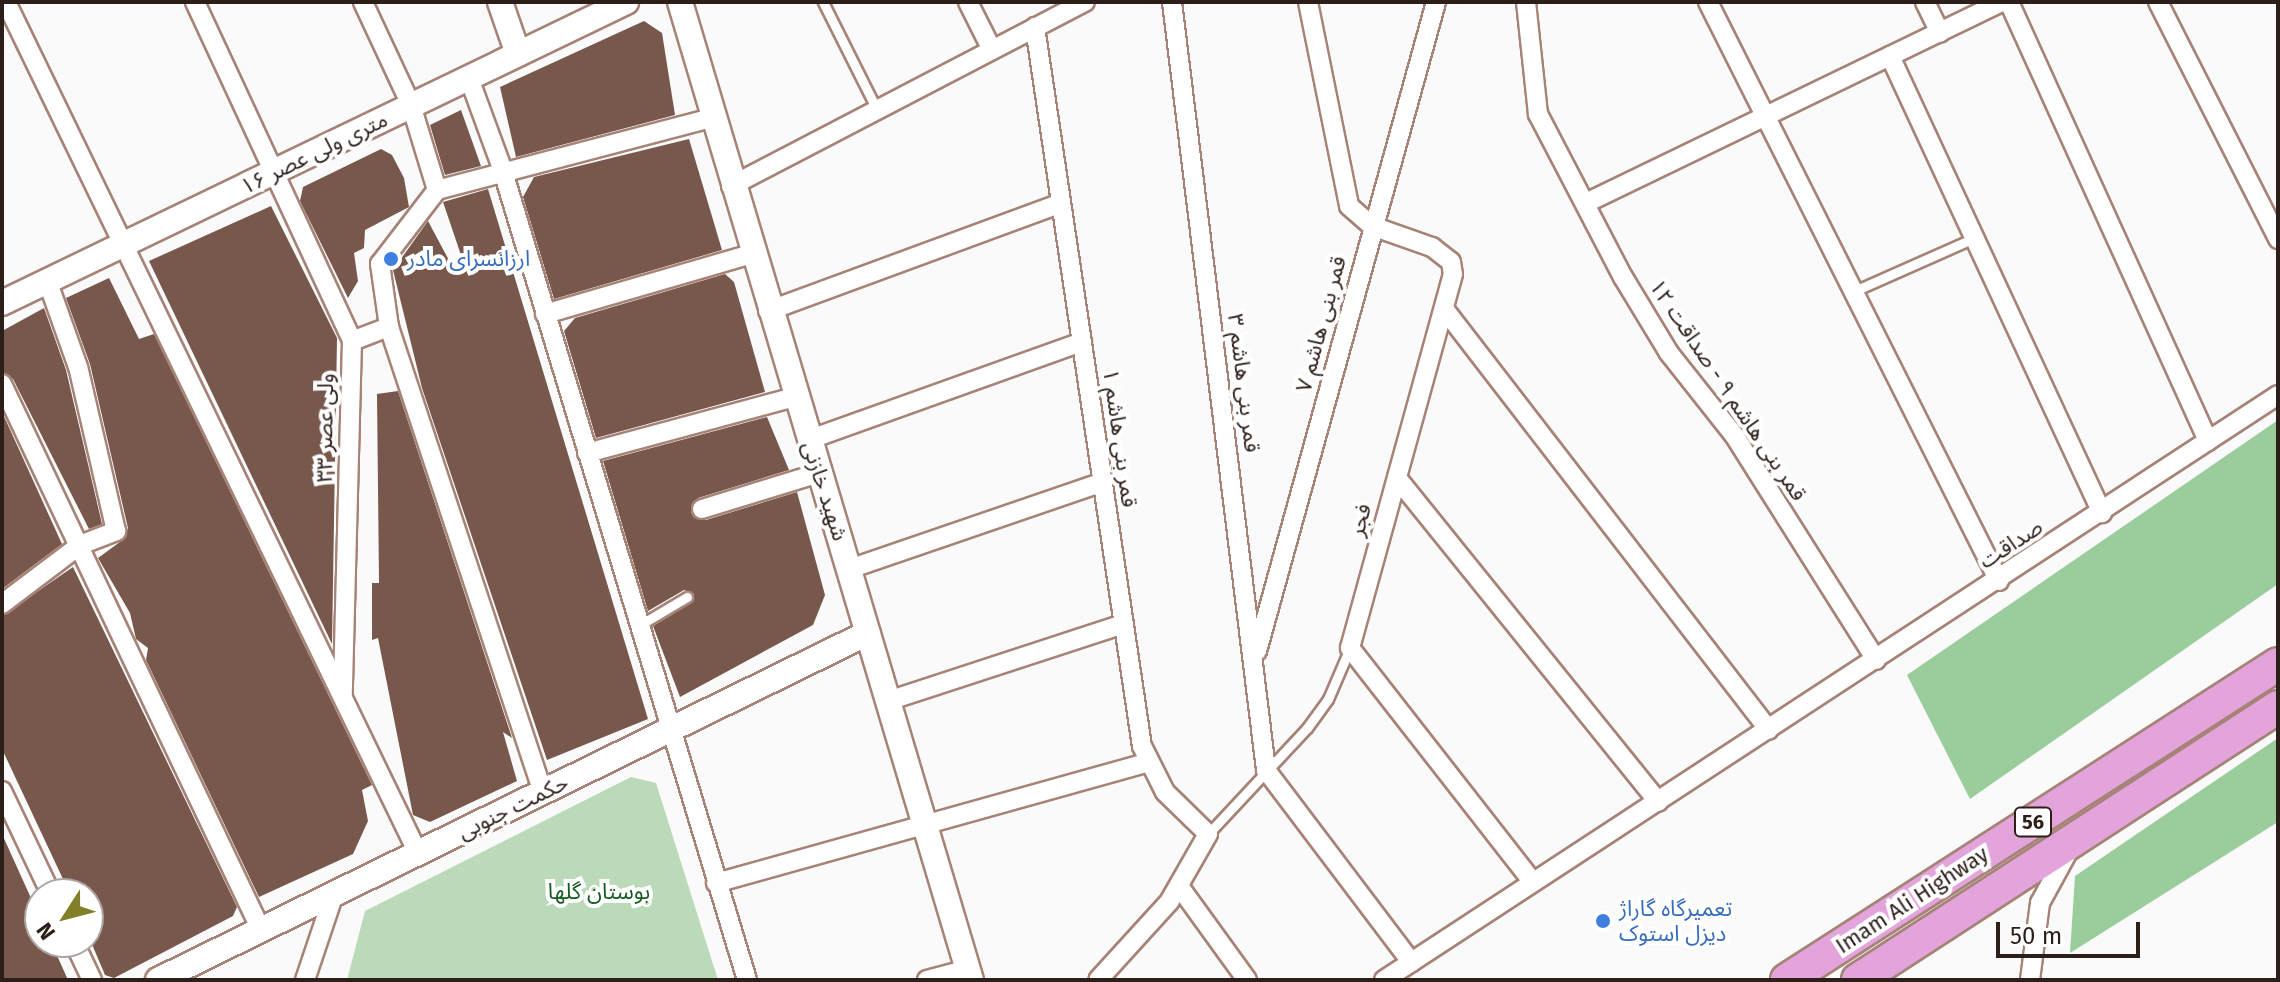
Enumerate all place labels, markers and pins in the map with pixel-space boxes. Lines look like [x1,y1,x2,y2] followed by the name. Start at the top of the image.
[407,246,530,272] place label: ارزانسرای مادر
[382,250,400,268] marker: ارزانسرای مادر
[1619,895,1732,946] place label: تعمیرگاه گاراژ دیزل استوک
[1594,912,1612,930] marker: تعمیرگاه گاراژ دیزل استوک

